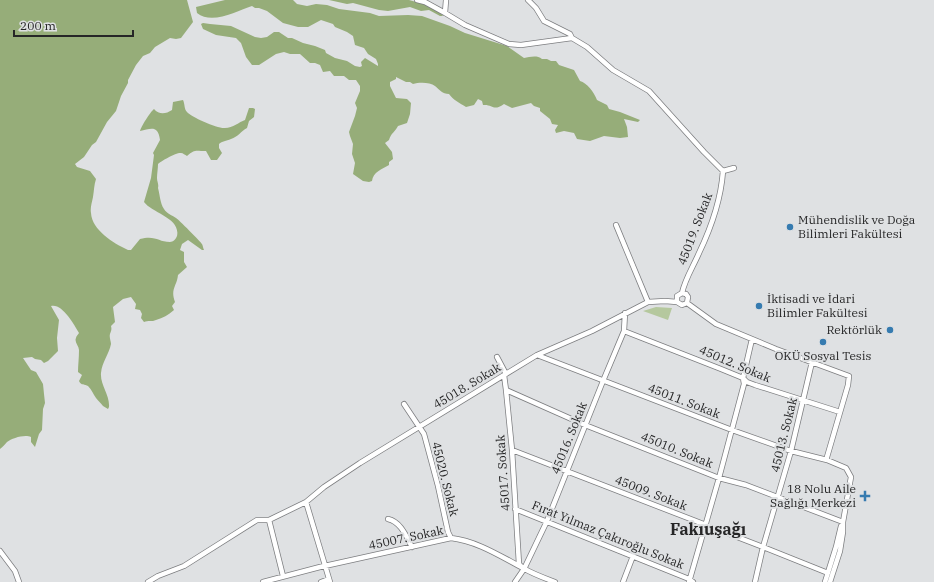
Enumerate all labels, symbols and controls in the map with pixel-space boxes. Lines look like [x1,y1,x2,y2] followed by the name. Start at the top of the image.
[14,12,133,38] scale bar
[20,18,56,33] text: 200 m
[674,190,715,267] street label: 45019. Sokak
[798,212,916,241] place label: Mühendislik ve Doğa Bilimleri Fakültesi
[785,222,795,232] marker: Mühendislik ve Doğa Bilimleri Fakültesi
[767,291,868,320] place label: İktisadi ve İdari Bilimler Fakültesi
[754,301,764,311] marker: İktisadi ve İdari Bilimler Fakültesi
[826,322,882,337] place label: Rektörlük
[885,325,895,335] marker: Rektörlük
[818,337,828,347] marker: OKÜ Sosyal Tesis
[697,342,773,385] street label: 45012. Sokak
[775,348,871,363] place label: OKÜ Sosyal Tesis
[430,359,503,412] street label: 45018. Sokak
[646,380,723,421] street label: 45011. Sokak
[767,396,800,474] street label: 45013. Sokak
[547,400,590,476] street label: 45016. Sokak
[639,428,715,471] street label: 45010. Sokak
[492,434,513,512] street label: 45017. Sokak
[429,440,462,518] street label: 45020. Sokak
[613,472,690,513] street label: 45009. Sokak
[770,481,856,510] place label: 18 Nolu Aile Sağlığı Merkezi
[859,490,871,502] marker: 18 Nolu Aile Sağlığı Merkezi
[530,497,687,572] street label: Fırat Yılmaz Çakıroğlu Sokak
[670,519,746,539] district label: Fakıuşağı
[367,522,445,553] street label: 45007. Sokak

